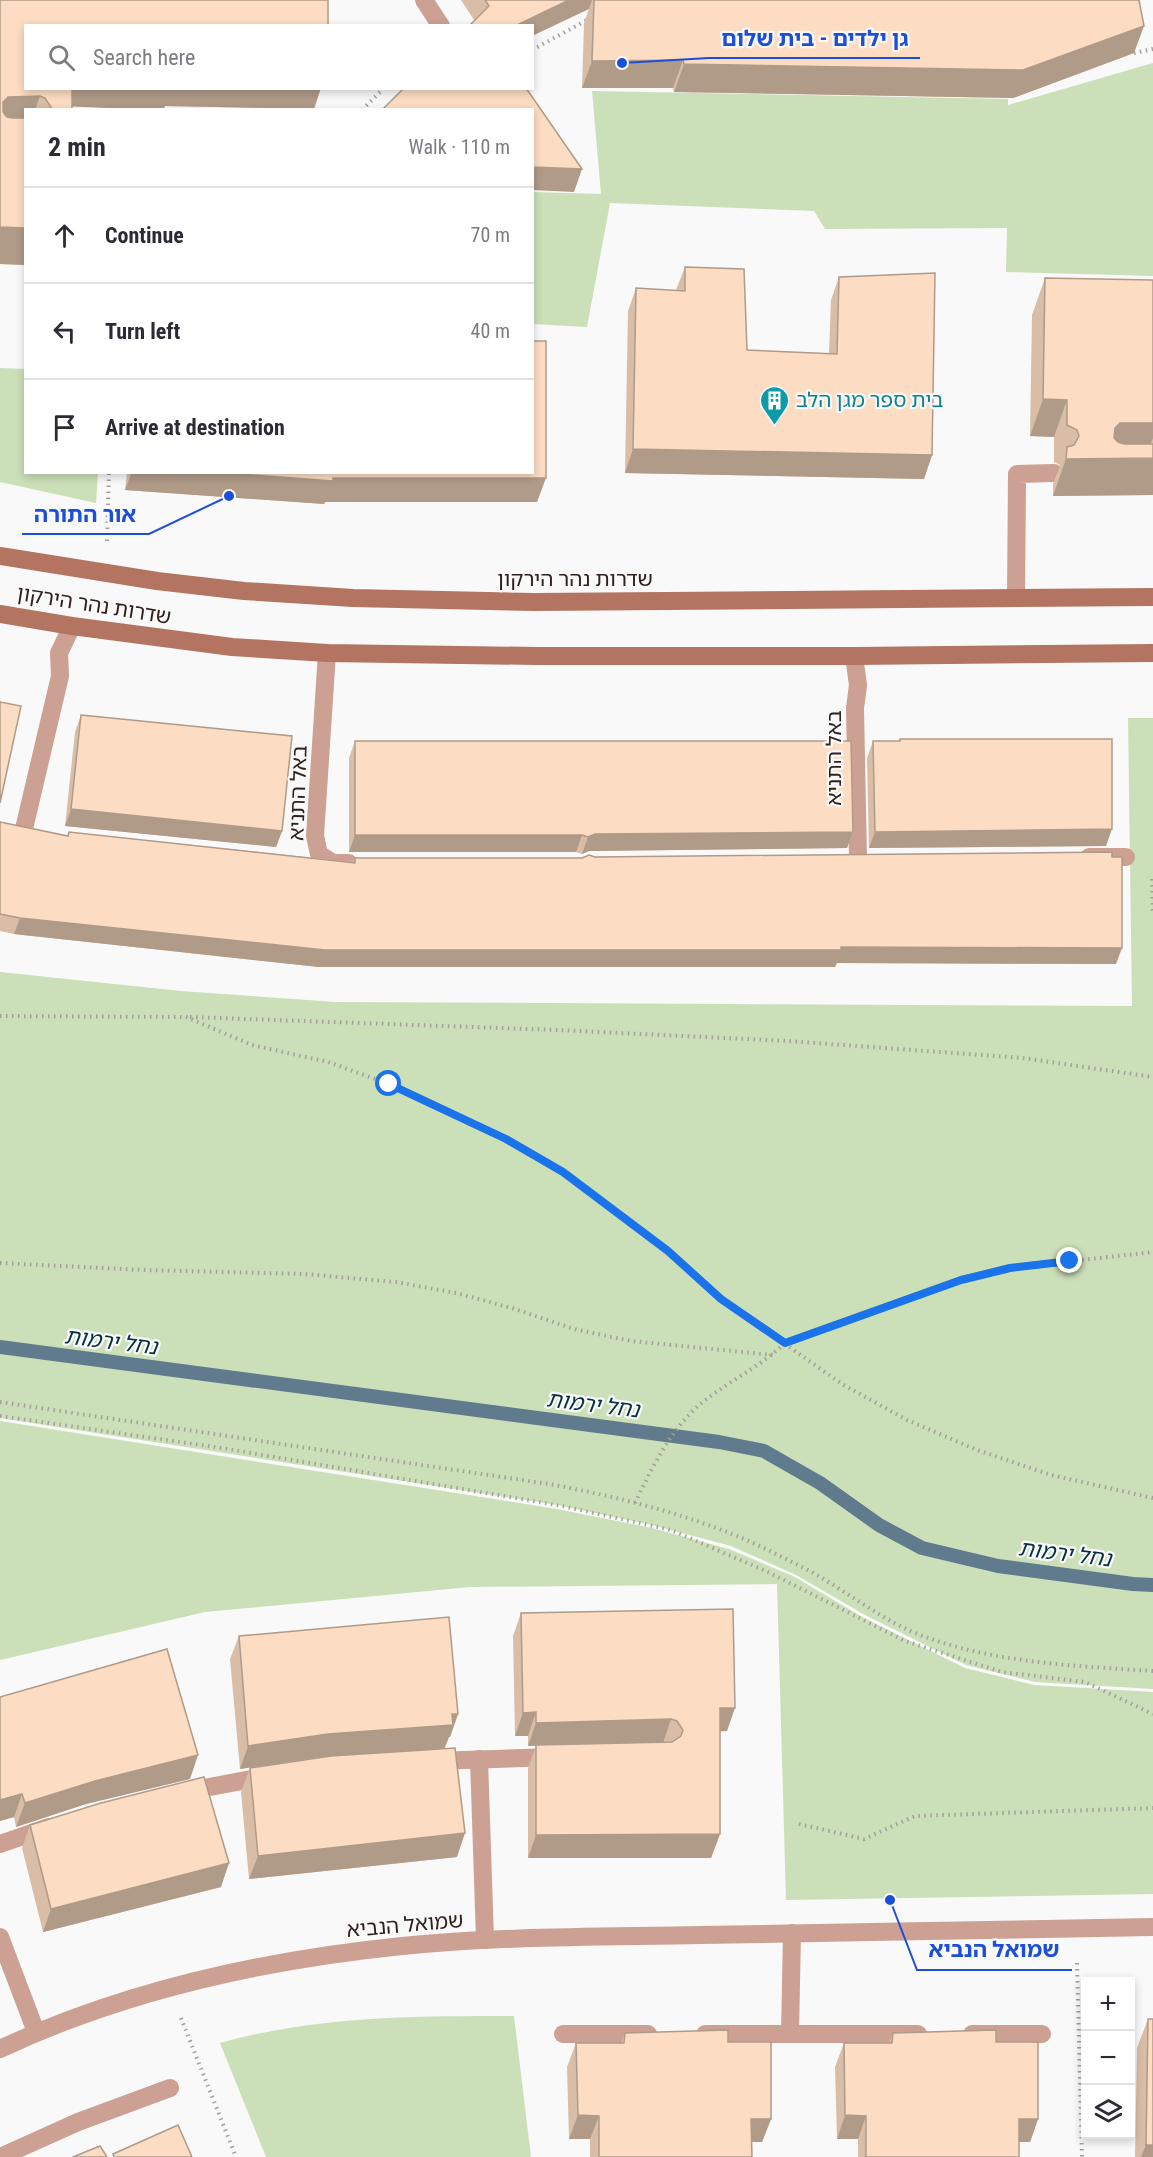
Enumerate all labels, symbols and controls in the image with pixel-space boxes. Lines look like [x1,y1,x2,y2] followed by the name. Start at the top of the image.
[709,18,920,58] callout: גן ילדים - בית שלום
[24,24,534,90] search box
[721,26,909,51] text: גן ילדים - בית שלום
[45,41,78,74] icon: search
[93,45,195,70] text: Search here
[48,132,106,162] text: 2 min
[409,135,510,159] text: Walk · 110 m
[48,219,81,252] icon: ahead
[105,223,184,248] text: Continue
[471,223,510,247] text: 70 m
[48,315,81,348] icon: left
[105,319,180,344] text: Turn left
[471,319,510,343] text: 40 m
[759,384,791,426] building icon: בית ספר מגן הלב
[796,388,943,412] place label: בית ספר מגן הלב
[48,411,81,444] icon: arrive
[105,415,285,440] text: Arrive at destination
[22,494,149,534] callout: אור התורה
[34,502,136,527] text: אור התורה
[497,567,653,591] street label: שדרות נהר הירקון
[15,581,173,629] street label: שדרות נהר הירקון
[822,710,846,806] street label: באל התניא
[284,745,312,841] street label: באל התניא
[375,1070,401,1096] route start
[1056,1247,1082,1273] route end
[63,1323,160,1360] water label: נחל ירמות
[545,1386,642,1423] water label: נחל ירמות
[1017,1535,1114,1572] water label: נחל ירמות
[346,1908,464,1942] street label: שמואל הנביא
[917,1930,1072,1970] callout: שמואל הנביא
[929,1937,1059,1962] text: שמואל הנביא
[1081,1977,1135,2139] map controls
[1081,1977,1135,2031] button: +
[1081,2031,1135,2085] button: −
[1081,2085,1135,2139] button: layers

